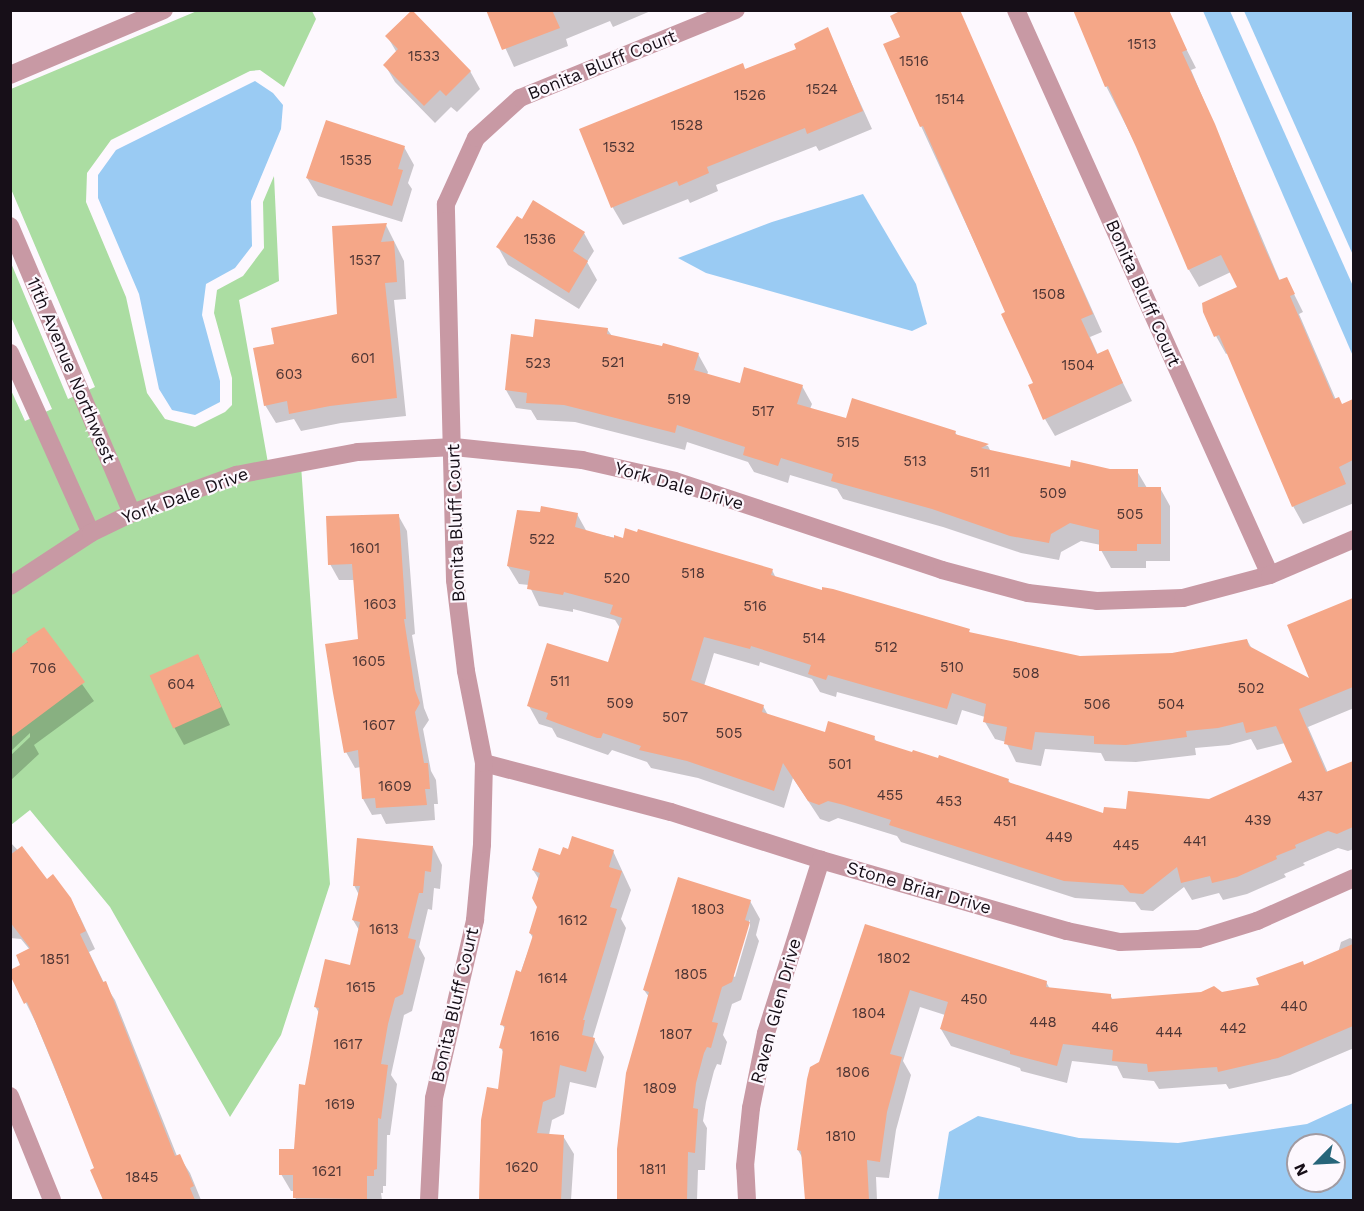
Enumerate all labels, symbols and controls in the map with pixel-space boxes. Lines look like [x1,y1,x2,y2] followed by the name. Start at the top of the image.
[524,25,680,105] street label: Bonita Bluff Court
[1127,36,1157,54] house number: 1513
[408,48,440,66] house number: 1533
[899,53,929,71] house number: 1516
[806,81,838,99] house number: 1524
[734,87,766,105] house number: 1526
[935,91,965,109] house number: 1514
[671,117,703,135] house number: 1528
[603,139,635,157] house number: 1532
[340,152,372,170] house number: 1535
[1101,216,1185,370] street label: Bonita Bluff Court
[524,231,556,249] house number: 1536
[349,252,381,270] house number: 1537
[22,274,120,466] street label: 11th Avenue Northwest
[1032,286,1066,304] house number: 1508
[351,350,375,368] house number: 601
[601,354,625,372] house number: 521
[525,355,551,373] house number: 523
[1061,357,1095,375] house number: 1504
[276,366,302,384] house number: 603
[667,391,691,409] house number: 519
[752,403,774,421] house number: 517
[836,434,860,452] house number: 515
[442,443,470,603] street label: Bonita Bluff Court
[903,453,927,471] house number: 513
[612,457,746,515] street label: York Dale Drive
[119,463,251,529] street label: York Dale Drive
[970,464,990,482] house number: 511
[1039,485,1067,503] house number: 509
[1117,506,1143,524] house number: 505
[529,531,555,549] house number: 522
[350,540,380,558] house number: 1601
[681,565,705,583] house number: 518
[604,570,630,588] house number: 520
[364,596,396,614] house number: 1603
[743,598,767,616] house number: 516
[802,630,826,648] house number: 514
[874,639,898,657] house number: 512
[352,653,386,671] house number: 1605
[940,659,964,677] house number: 510
[30,660,56,678] house number: 706
[1012,665,1040,683] house number: 508
[550,673,570,691] house number: 511
[167,676,195,694] house number: 604
[1238,680,1264,698] house number: 502
[606,695,634,713] house number: 509
[1083,696,1111,714] house number: 506
[1157,696,1185,714] house number: 504
[662,709,688,727] house number: 507
[363,717,395,735] house number: 1607
[716,725,742,743] house number: 505
[828,756,852,774] house number: 501
[378,778,412,796] house number: 1609
[877,787,903,805] house number: 455
[1297,788,1323,806] house number: 437
[936,793,962,811] house number: 453
[1244,812,1272,830] house number: 439
[993,813,1017,831] house number: 451
[1045,829,1073,847] house number: 449
[1183,833,1207,851] house number: 441
[1112,837,1140,855] house number: 445
[844,857,994,919] street label: Stone Briar Drive
[692,901,724,919] house number: 1803
[558,912,588,930] house number: 1612
[369,921,399,939] house number: 1613
[427,925,483,1085] street label: Bonita Bluff Court
[746,936,806,1086] street label: Raven Glen Drive
[877,950,911,968] house number: 1802
[40,951,70,969] house number: 1851
[674,966,708,984] house number: 1805
[538,970,568,988] house number: 1614
[346,979,376,997] house number: 1615
[960,991,988,1009] house number: 450
[1280,998,1308,1016] house number: 440
[852,1005,886,1023] house number: 1804
[1029,1014,1057,1032] house number: 448
[1091,1019,1119,1037] house number: 446
[1219,1020,1247,1038] house number: 442
[1155,1024,1183,1042] house number: 444
[660,1026,692,1044] house number: 1807
[530,1028,560,1046] house number: 1616
[333,1036,363,1054] house number: 1617
[836,1064,870,1082] house number: 1806
[643,1080,677,1098] house number: 1809
[325,1096,355,1114] house number: 1619
[826,1128,856,1146] house number: 1810
[1286,1133,1346,1193] north arrow
[505,1159,539,1177] house number: 1620
[1290,1160,1312,1179] text: N
[640,1161,666,1179] house number: 1811
[312,1163,342,1181] house number: 1621
[126,1169,158,1187] house number: 1845

